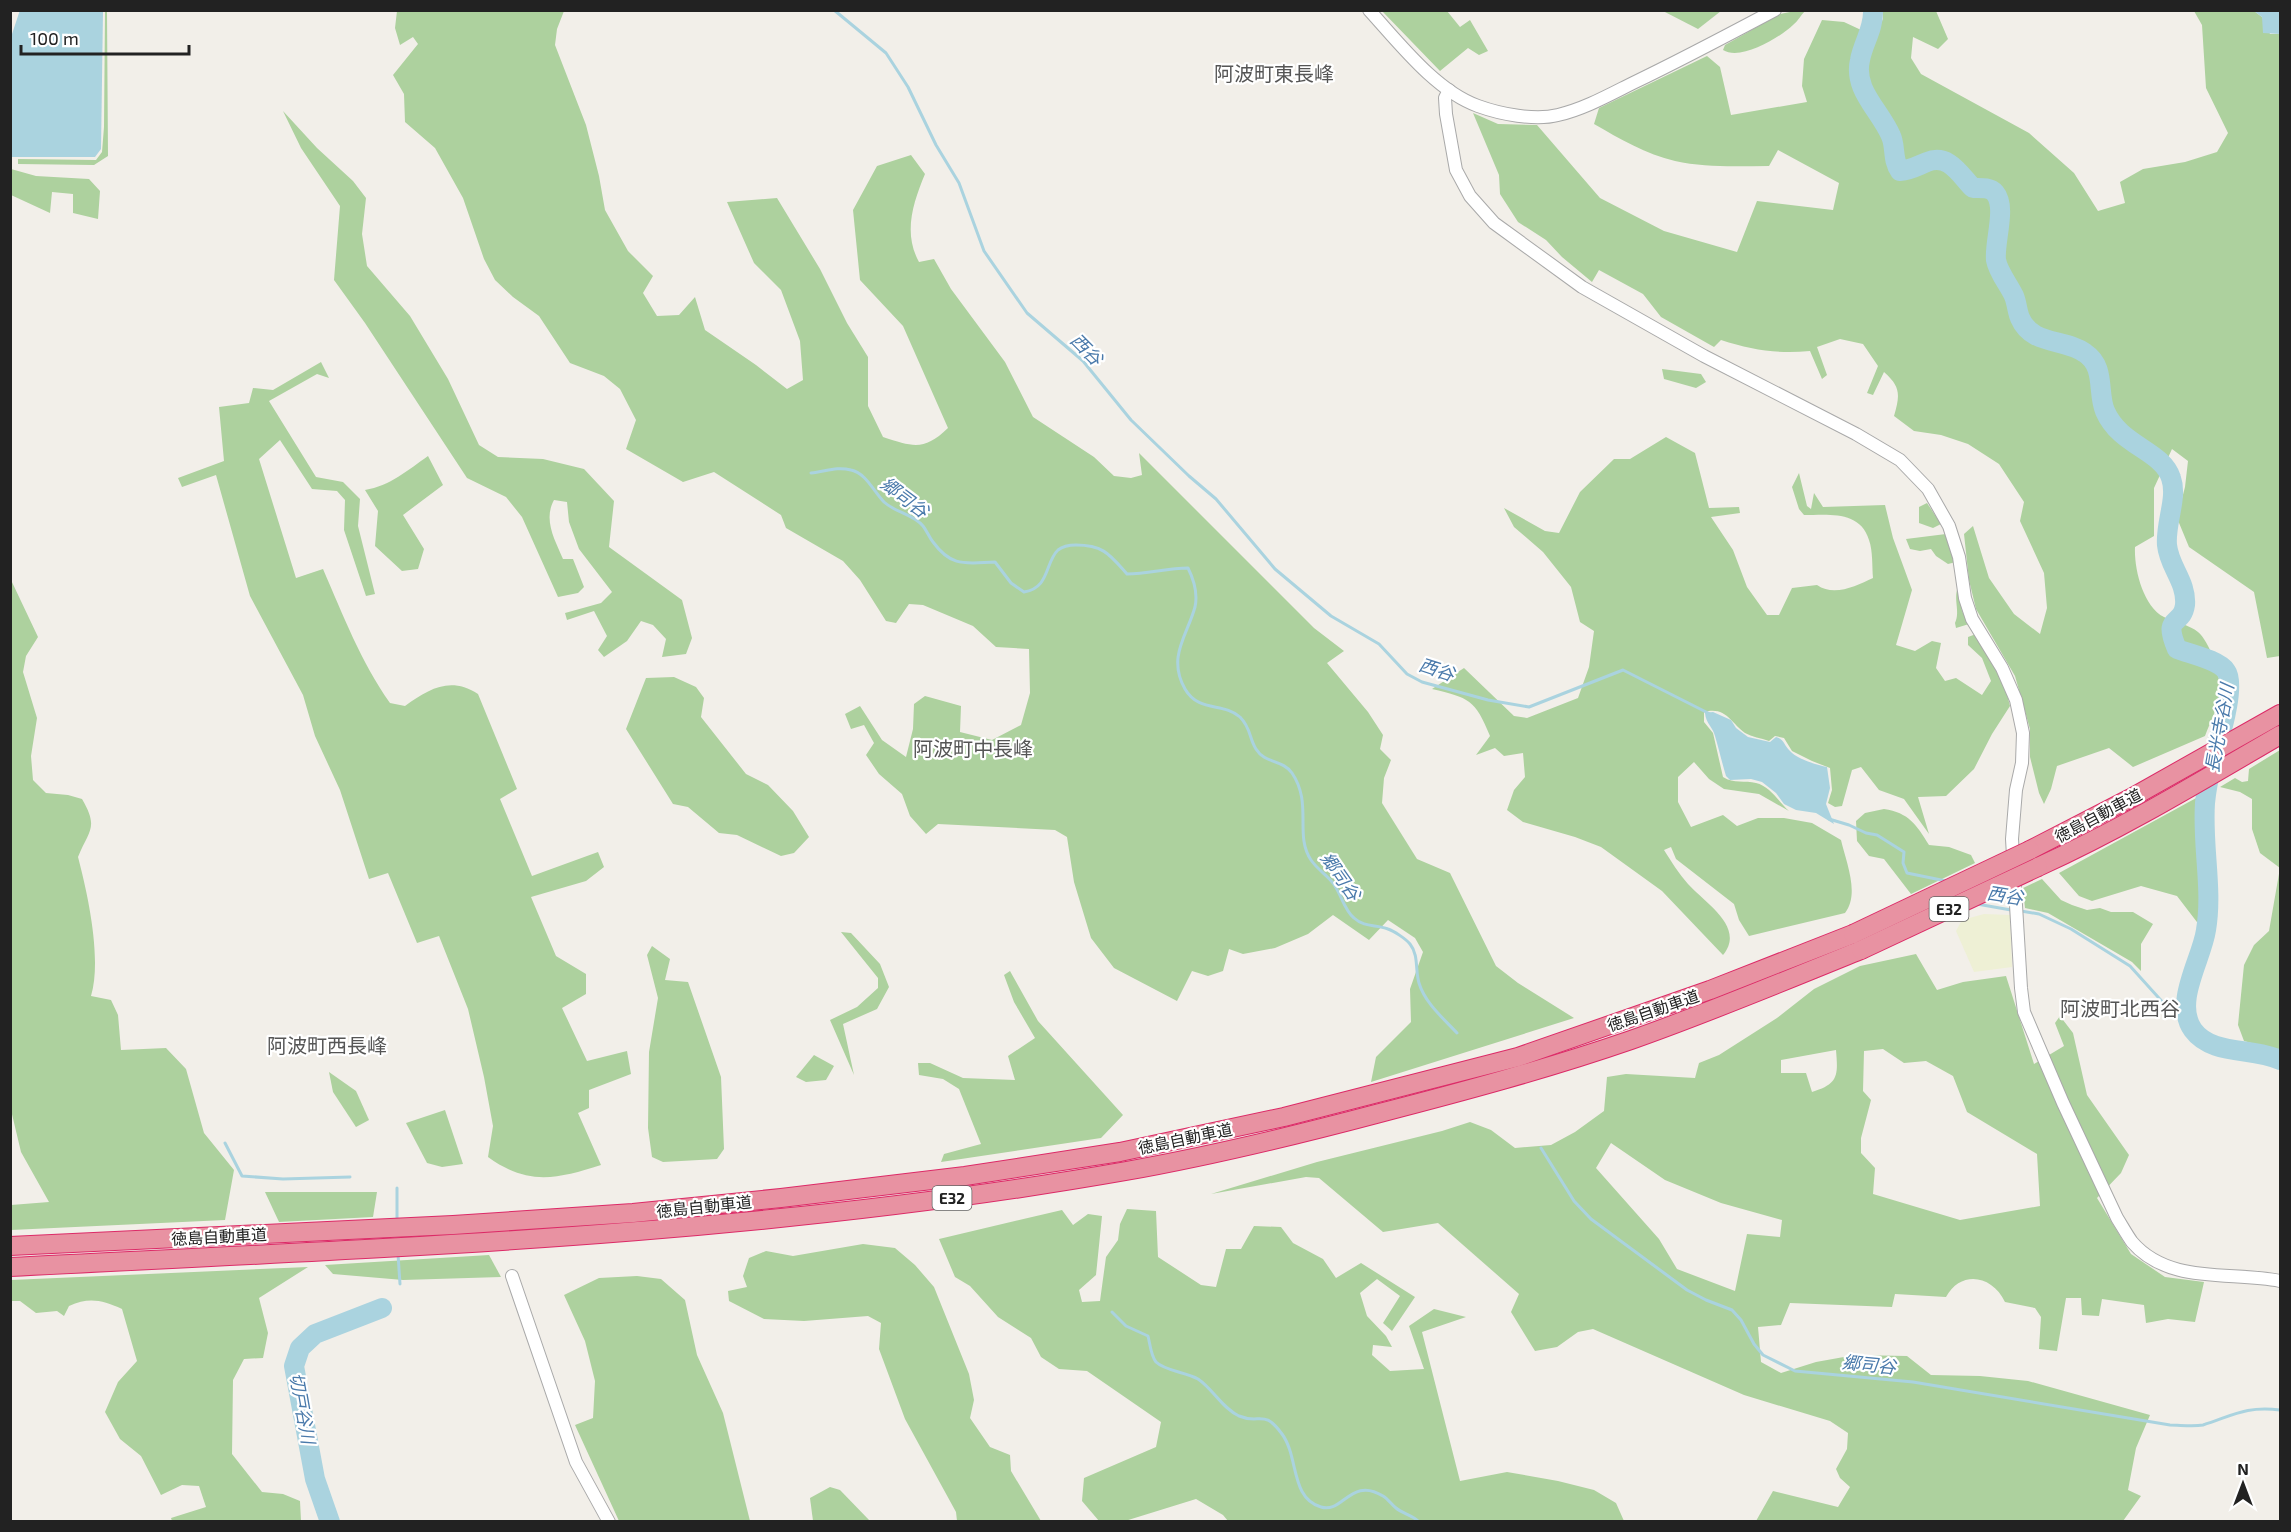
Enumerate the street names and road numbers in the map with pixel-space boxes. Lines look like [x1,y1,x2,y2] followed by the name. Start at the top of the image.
[2051,784,2145,846] street label: 徳島自動車道
[1930,897,1968,921] road number: E32
[1605,985,1701,1035] street label: 徳島自動車道
[1136,1119,1234,1157] street label: 徳島自動車道
[932,1186,972,1210] road number: E32
[655,1192,753,1220] street label: 徳島自動車道
[171,1224,267,1248] street label: 徳島自動車道

